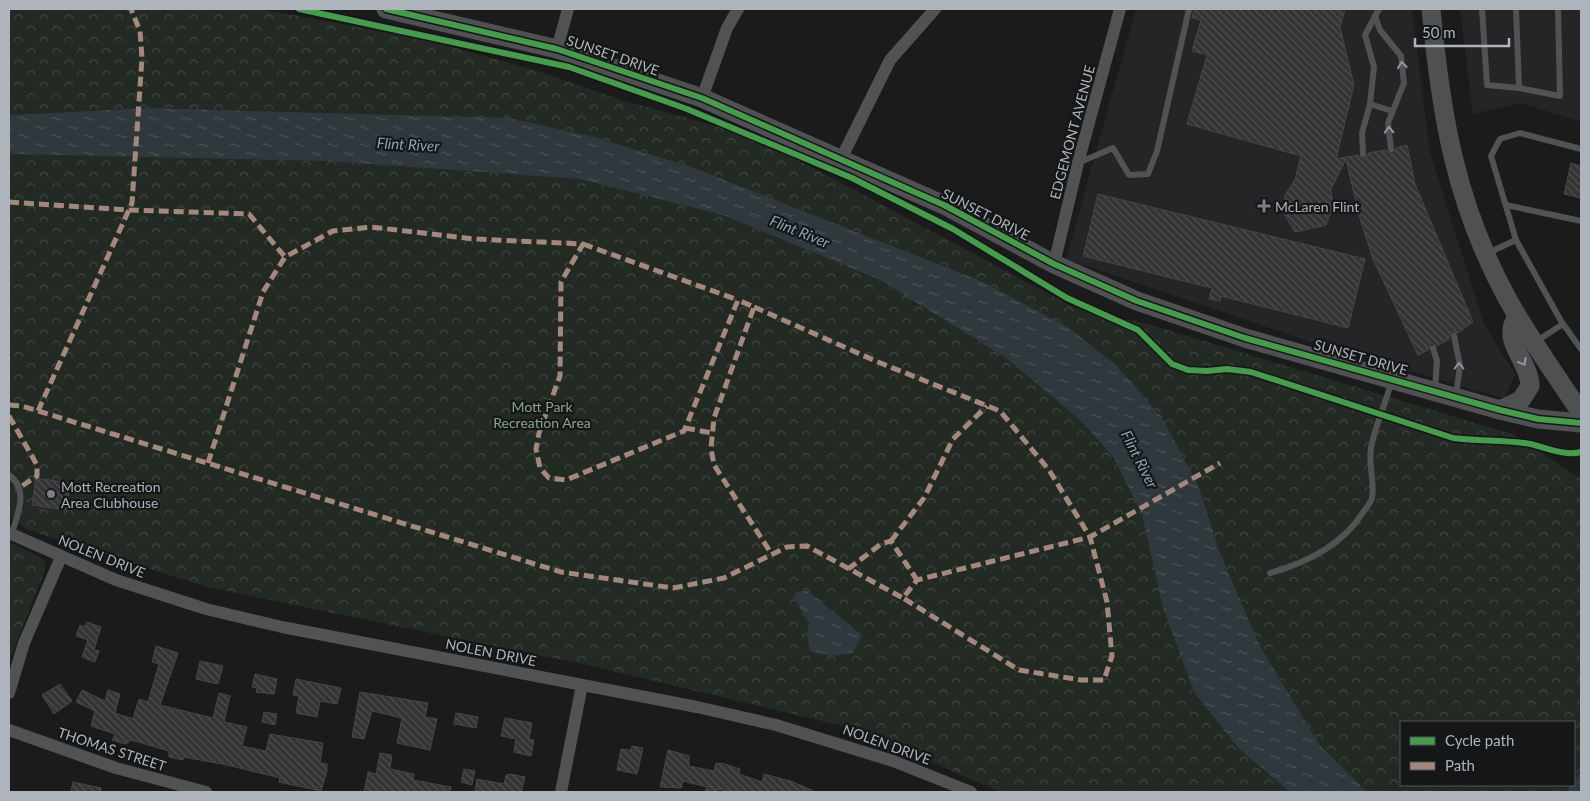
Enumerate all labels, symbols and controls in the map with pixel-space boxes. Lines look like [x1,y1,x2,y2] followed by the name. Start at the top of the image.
[1415,15,1509,47] scale bar
[1422,23,1456,41] text: 50 m
[565,31,661,79] street label: SUNSET DRIVE
[1397,61,1408,69] one-way arrow
[1046,63,1098,201] street label: EDGEMONT AVENUE
[1384,125,1395,133] one-way arrow
[376,133,441,155] water label: Flint River
[939,185,1033,243] street label: SUNSET DRIVE
[1275,198,1359,215] place label: McLaren Flint
[1257,199,1271,213] marker: McLaren Flint
[768,211,833,251] water label: Flint River
[1312,336,1410,378] street label: SUNSET DRIVE
[1516,356,1526,365] one-way arrow
[1454,362,1464,370] one-way arrow
[493,398,591,431] park label: Mott Park Recreation Area
[1118,427,1163,492] water label: Flint River
[61,478,161,511] place label: Mott Recreation Area Clubhouse
[45,488,57,500] marker: Mott Recreation Area Clubhouse
[56,531,148,581] street label: NOLEN DRIVE
[444,635,538,669] street label: NOLEN DRIVE
[841,720,933,768] street label: NOLEN DRIVE
[1400,721,1575,786] legend
[56,723,169,775] street label: THOMAS STREET
[1445,731,1514,749] text: Cycle path
[1445,756,1475,774] text: Path

